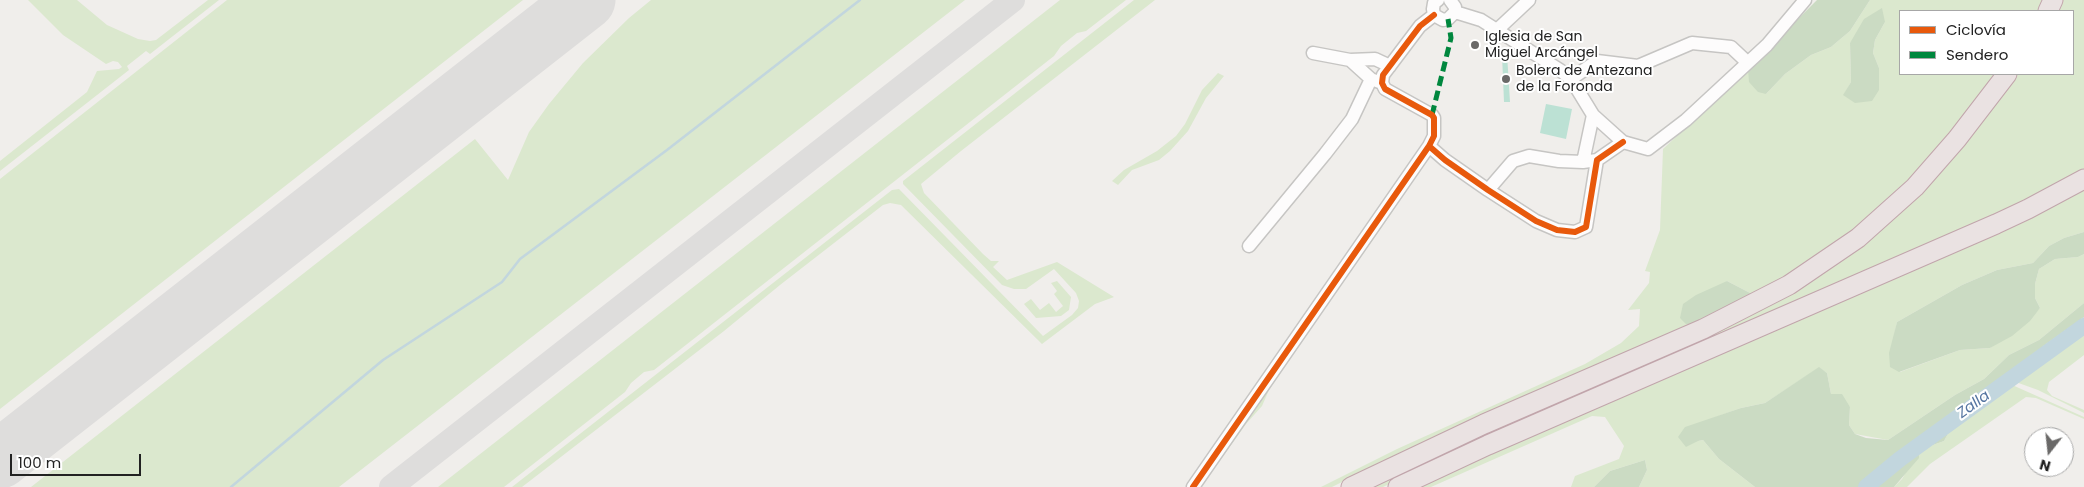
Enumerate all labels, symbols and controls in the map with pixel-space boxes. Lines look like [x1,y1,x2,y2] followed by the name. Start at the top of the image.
[1899,10,2074,75] legend
[1946,19,2006,40] text: Ciclovía
[1485,29,1598,62] place label: Iglesia de San Miguel Arcángel
[1469,39,1481,51] marker: Iglesia de San Miguel Arcángel
[1946,44,2008,65] text: Sendero
[1516,63,1652,95] place label: Bolera de Antezana de la Foronda
[1500,73,1512,85] marker: Bolera de Antezana de la Foronda
[1954,387,1994,423] water label: Zalla
[2024,427,2074,477] north arrow
[12,444,144,476] scale bar
[18,452,61,473] text: 100 m
[2037,454,2053,477] text: N

